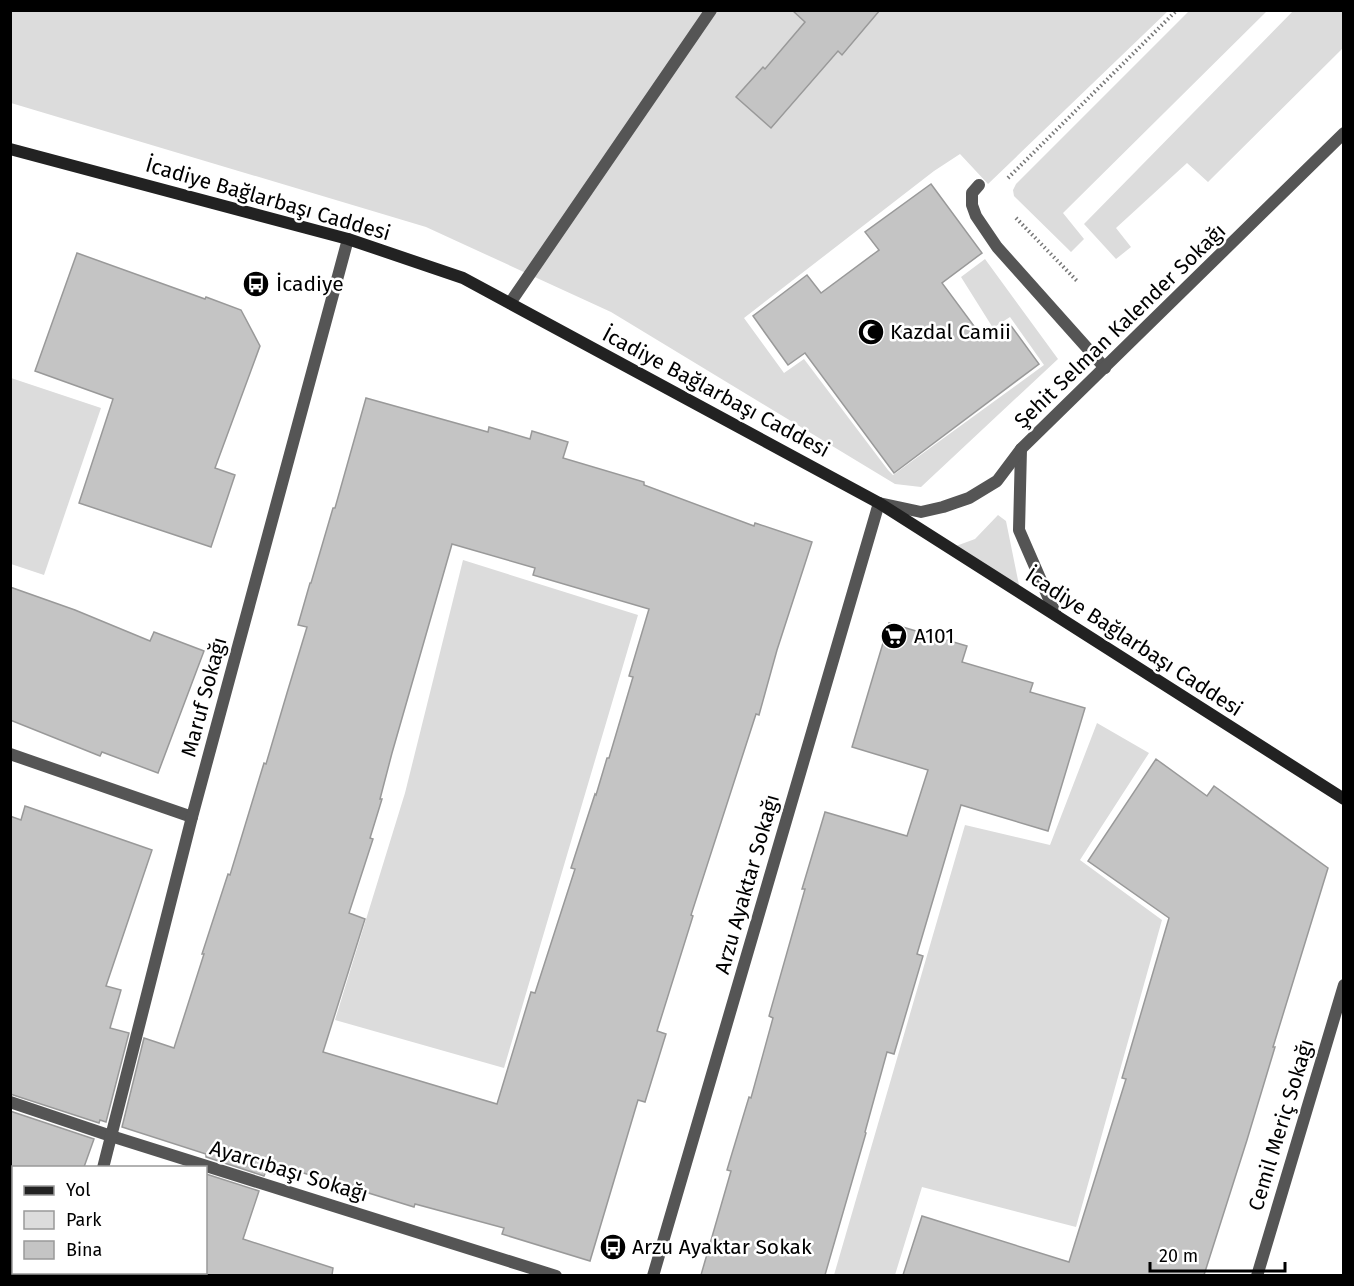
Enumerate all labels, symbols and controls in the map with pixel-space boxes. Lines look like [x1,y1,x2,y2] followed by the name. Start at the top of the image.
[142,152,394,246] street label: İcadiye Bağlarbaşı Caddesi
[1009,218,1231,434] street label: Şehit Selman Kalender Sokağı
[241,269,271,299] bus stop icon: İcadiye
[276,271,344,297] place label: İcadiye
[856,317,886,347] mosque icon: Kazdal Camii
[890,319,1011,345] place label: Kazdal Camii
[598,321,834,463] street label: İcadiye Bağlarbaşı Caddesi
[1021,562,1247,722] street label: İcadiye Bağlarbaşı Caddesi
[879,621,909,651] supermarket icon: A101
[914,623,954,649] place label: A101
[176,634,232,760] street label: Maruf Sokağı
[709,791,785,977] street label: Arzu Ayaktar Sokağı
[1243,1036,1319,1214] street label: Cemil Meriç Sokağı
[207,1135,371,1207] street label: Ayarcıbaşı Sokağı
[12,1166,207,1274] legend
[66,1179,91,1201] text: Yol
[66,1209,102,1231] text: Park
[598,1232,628,1262] bus stop icon: Arzu Ayaktar Sokak
[632,1234,812,1260] place label: Arzu Ayaktar Sokak
[1150,1235,1285,1273] scale bar
[66,1239,102,1261] text: Bina
[1159,1245,1198,1267] text: 20 m

